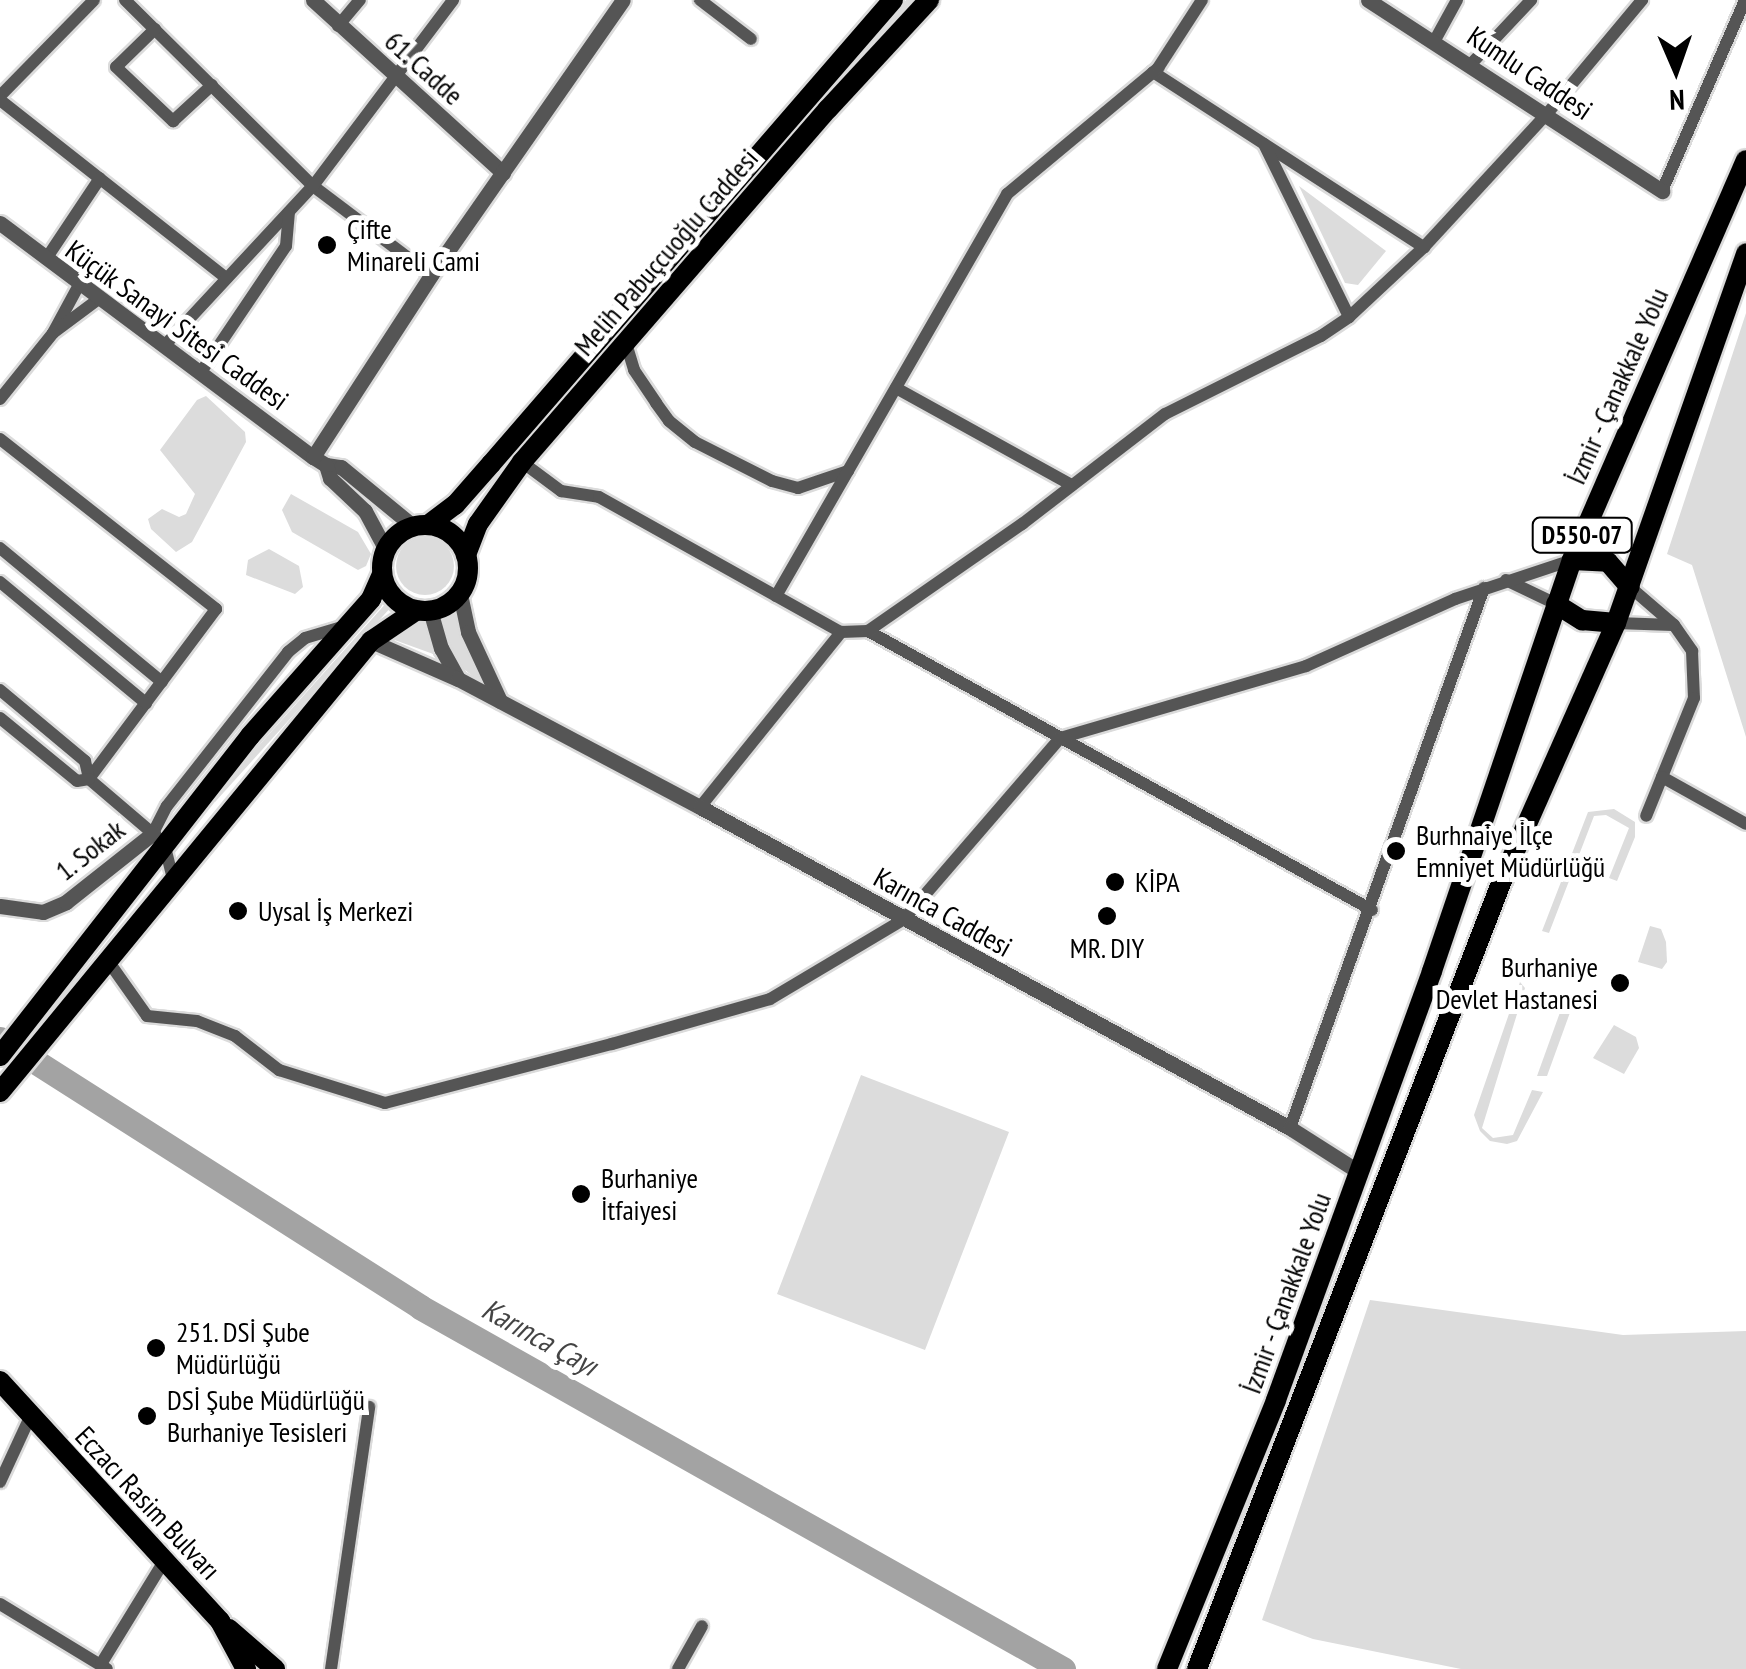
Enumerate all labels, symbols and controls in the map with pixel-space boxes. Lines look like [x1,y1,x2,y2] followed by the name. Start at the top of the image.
[1461,19,1599,127] street label: Kumlu Caddesi
[1626,20,1726,120] north arrow
[377,24,471,112] street label: 61. Cadde
[1669,82,1685,119] text: N
[567,142,765,362] street label: Melih Pabuçcuoğlu Caddesi
[347,212,480,278] place label: Çifte Minareli Cami
[59,233,295,417] street label: Küçük Sanayi Sitesi Caddesi
[316,234,338,256] marker: Çifte Minareli Cami
[1558,281,1676,491] street label: İzmir - Çanakkale Yolu
[1530,515,1634,555] road number: D550-07
[48,812,132,888] street label: 1. Sokak
[1416,818,1605,884] place label: Burhnaiye İlçe Emniyet Müdürlüğü
[1385,840,1407,862] marker: Burhnaiye İlçe Emniyet Müdürlüğü
[868,860,1018,964] street label: Karınca Caddesi
[1135,865,1180,899] place label: KİPA
[1104,871,1126,893] marker: KİPA
[258,894,413,928] place label: Uysal İş Merkezi
[227,900,249,922] marker: Uysal İş Merkezi
[1096,905,1118,927] marker: MR. DIY
[1069,931,1145,965] place label: MR. DIY
[1436,950,1598,1016] place label: Burhaniye Devlet Hastanesi
[1607,970,1633,996] marker: Burhaniye Devlet Hastanesi
[601,1161,698,1227] place label: Burhaniye İtfaiyesi
[570,1183,592,1205] marker: Burhaniye İtfaiyesi
[1234,1187,1338,1399] street label: İzmir - Çanakkale Yolu
[476,1291,604,1383] water label: Karınca Çayı
[176,1315,312,1381] place label: 251. DSİ Şube Müdürlüğü
[145,1337,167,1359] marker: 251. DSİ Şube Müdürlüğü
[167,1383,365,1449] place label: DSİ Şube Müdürlüğü Burhaniye Tesisleri
[136,1405,158,1427] marker: DSİ Şube Müdürlüğü Burhaniye Tesisleri
[69,1420,227,1586] street label: Eczacı Rasim Bulvarı

